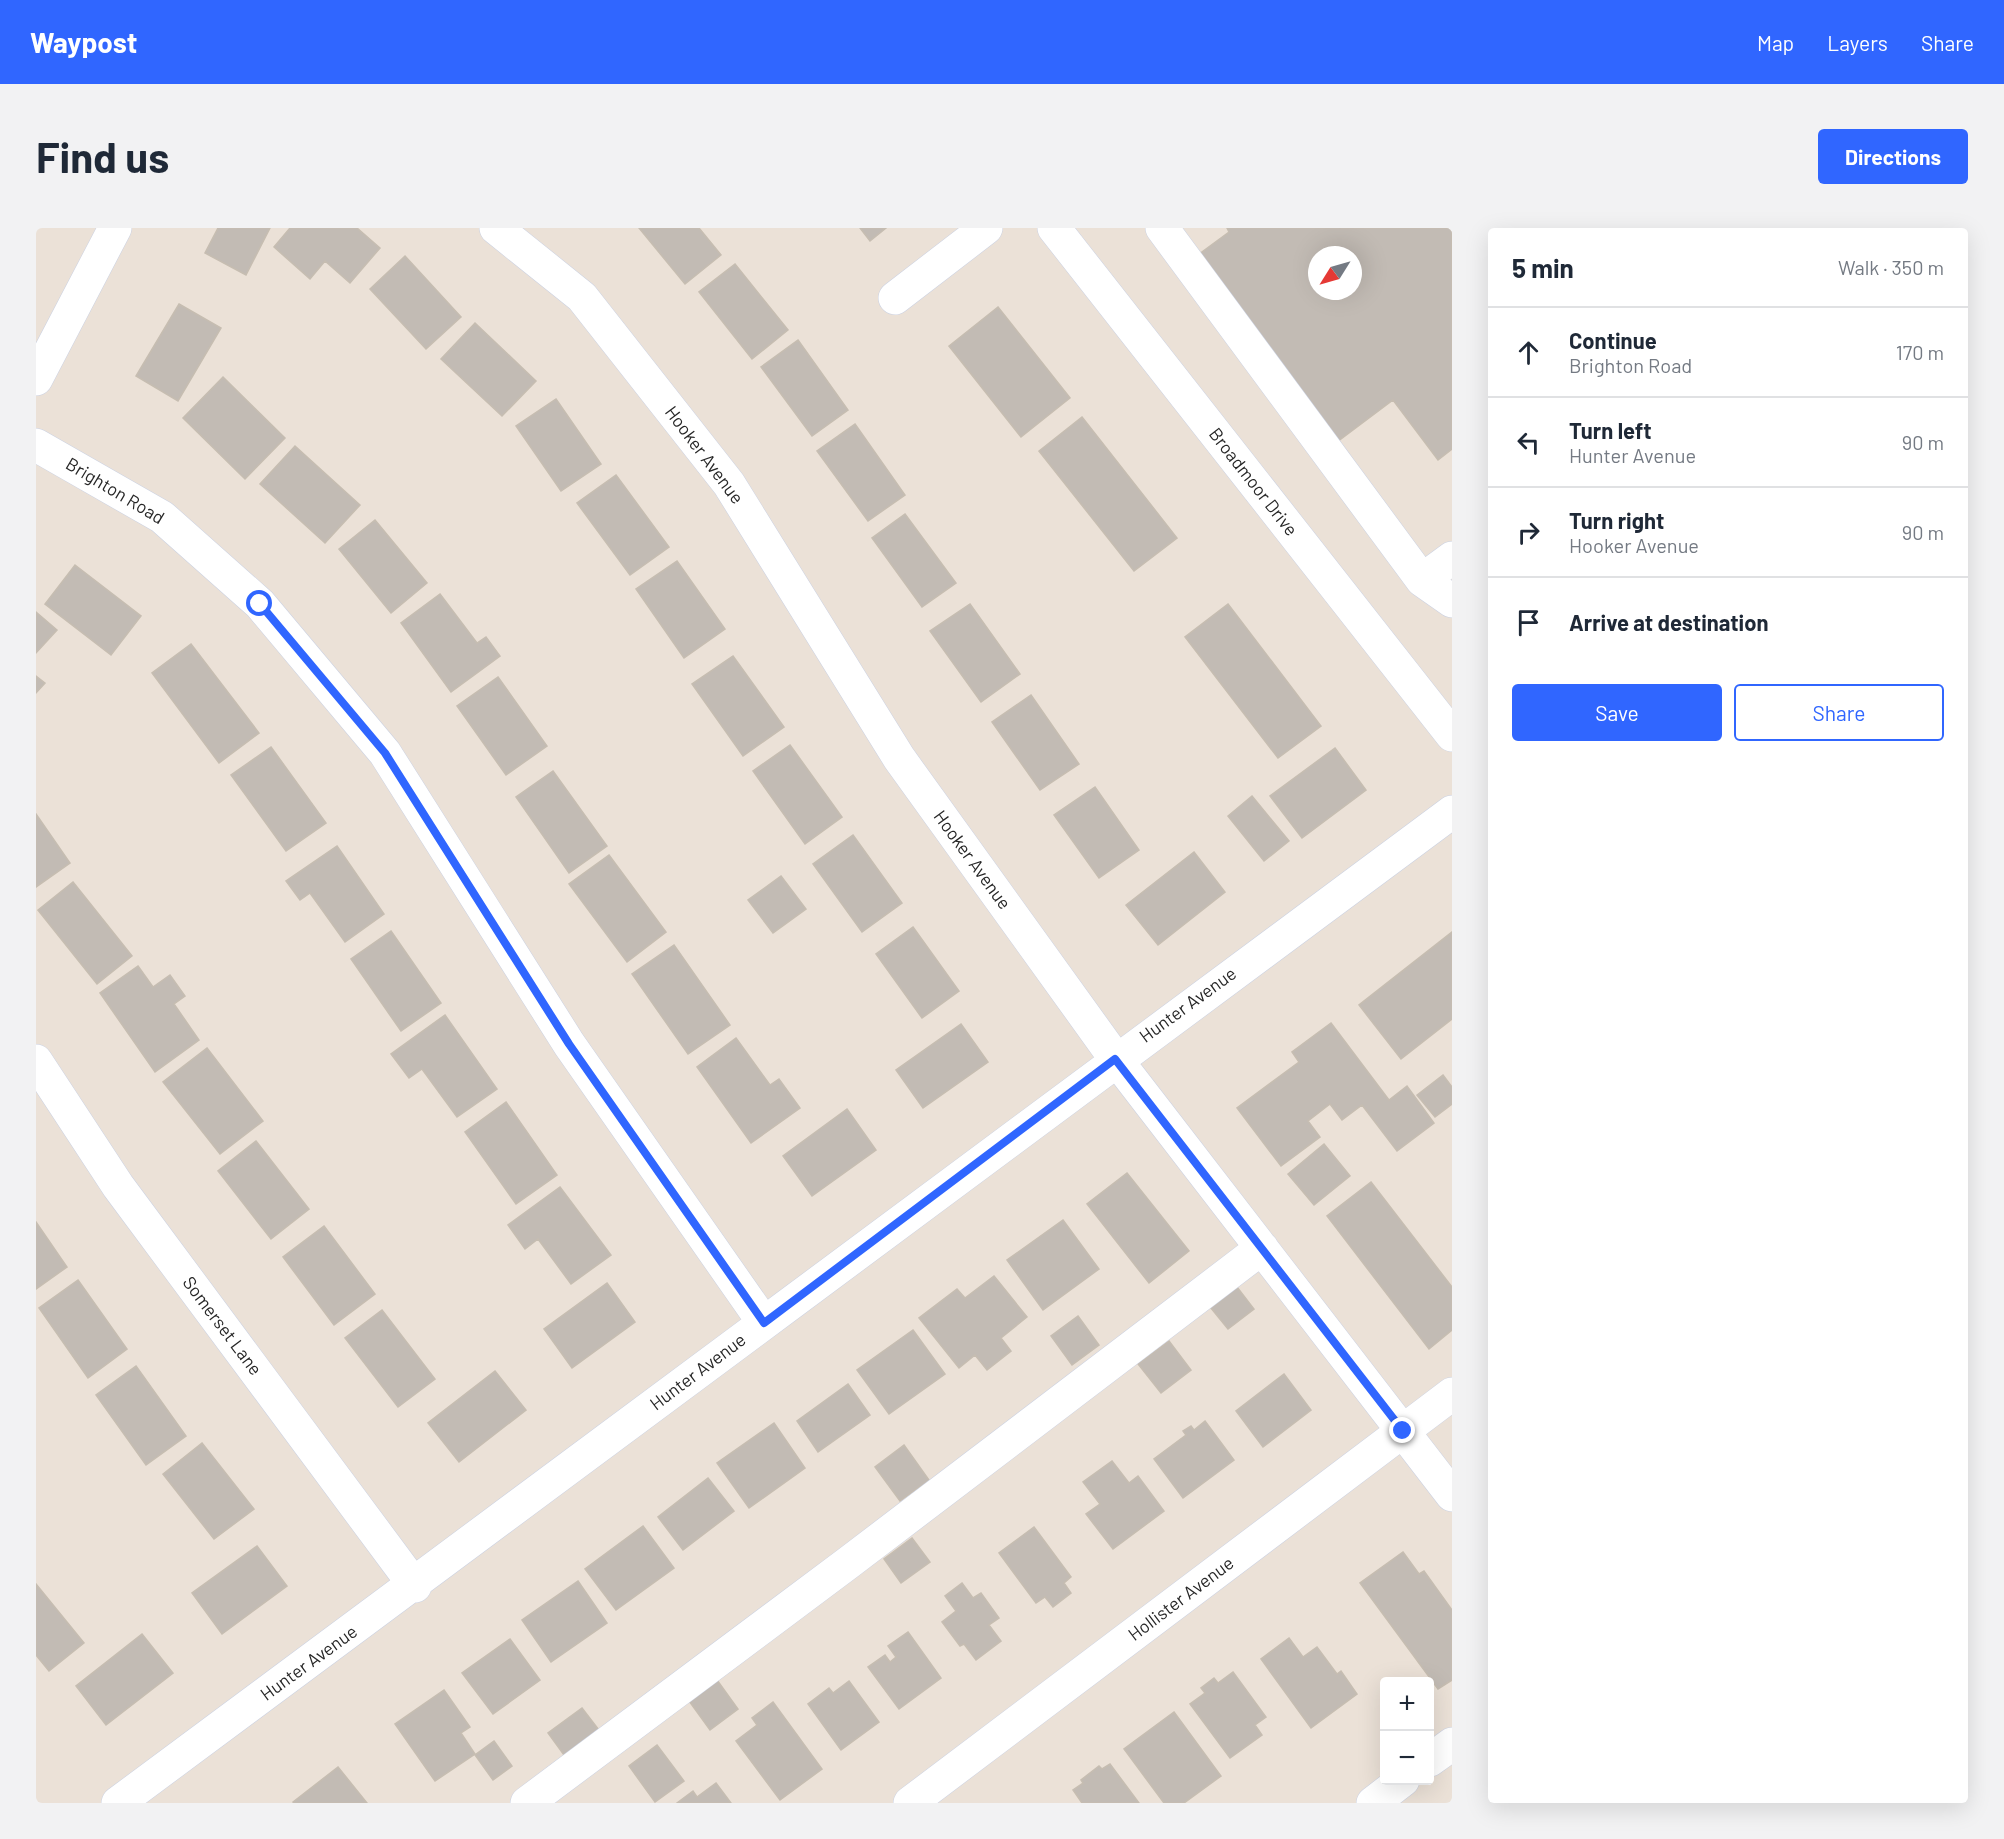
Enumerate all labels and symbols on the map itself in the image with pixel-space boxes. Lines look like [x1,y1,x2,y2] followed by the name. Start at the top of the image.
[1308,246,1362,300] north arrow
[661,401,749,508] street label: Hooker Avenue
[1205,423,1303,540] street label: Broadmoor Drive
[62,452,169,528] street label: Brighton Road
[246,590,272,616] route start
[930,806,1016,913] street label: Hooker Avenue
[1135,962,1240,1047] street label: Hunter Avenue
[178,1272,267,1379] street label: Somerset Lane
[645,1328,750,1414] street label: Hunter Avenue
[1389,1417,1415,1443] route end
[1123,1551,1237,1645] street label: Hollister Avenue
[256,1620,361,1705] street label: Hunter Avenue

